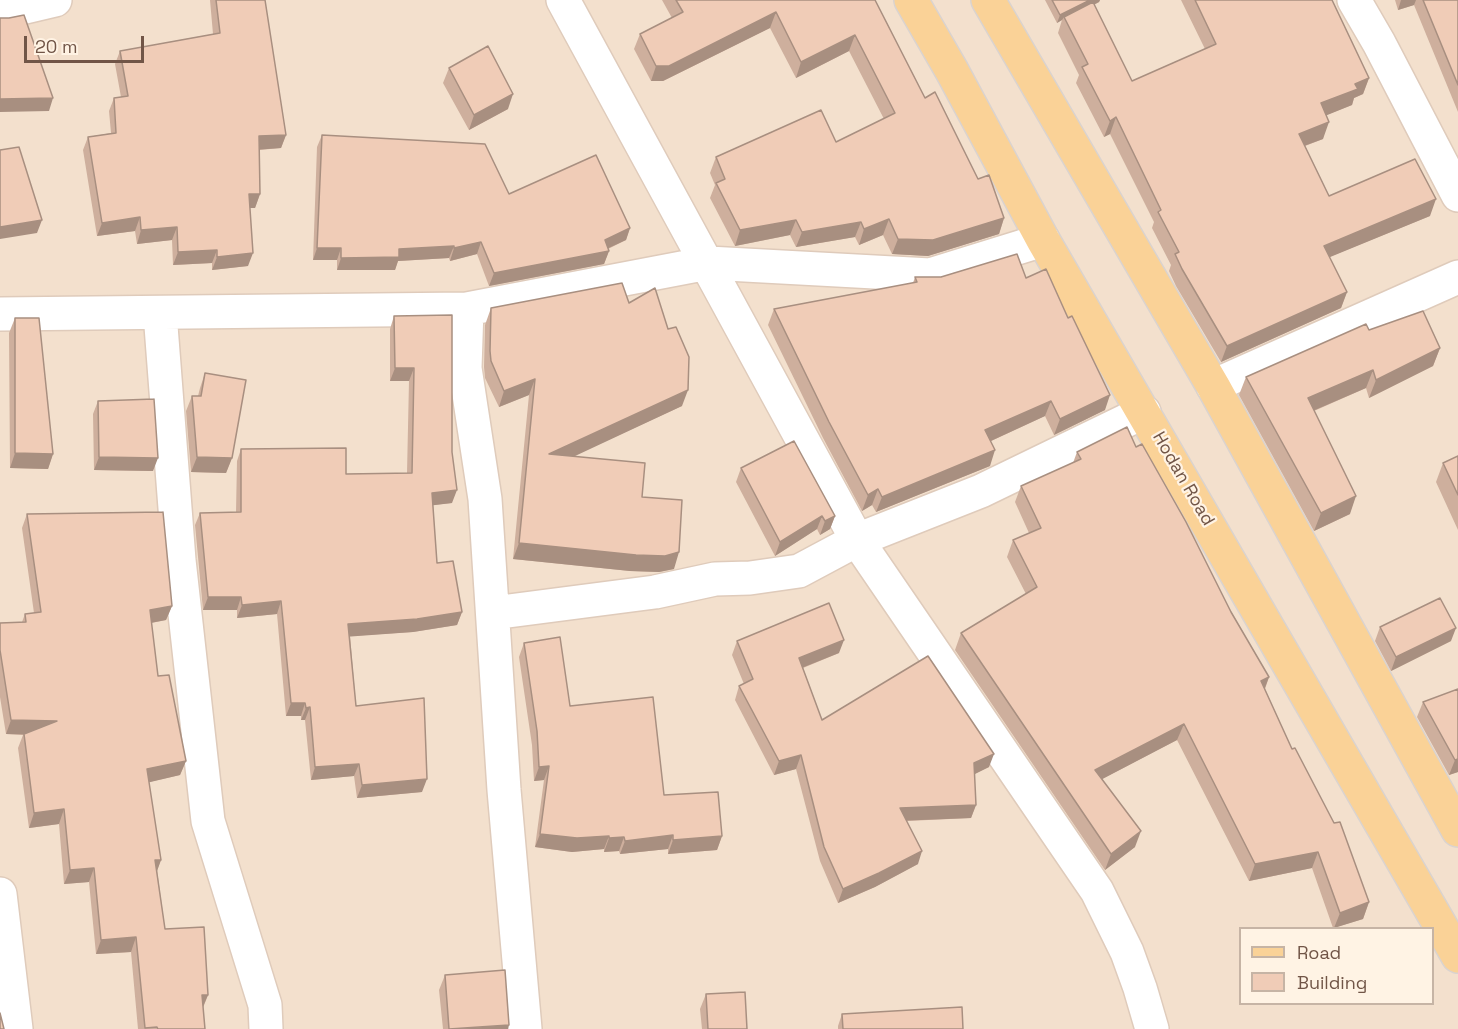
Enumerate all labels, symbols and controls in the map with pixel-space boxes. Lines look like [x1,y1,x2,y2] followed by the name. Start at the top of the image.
[27,24,147,62] scale bar
[35,35,78,58] text: 20 m
[1147,428,1219,530] street label: Hodan Road
[1239,927,1434,1005] legend
[1297,941,1341,964] text: Road
[1297,971,1367,994] text: Building

